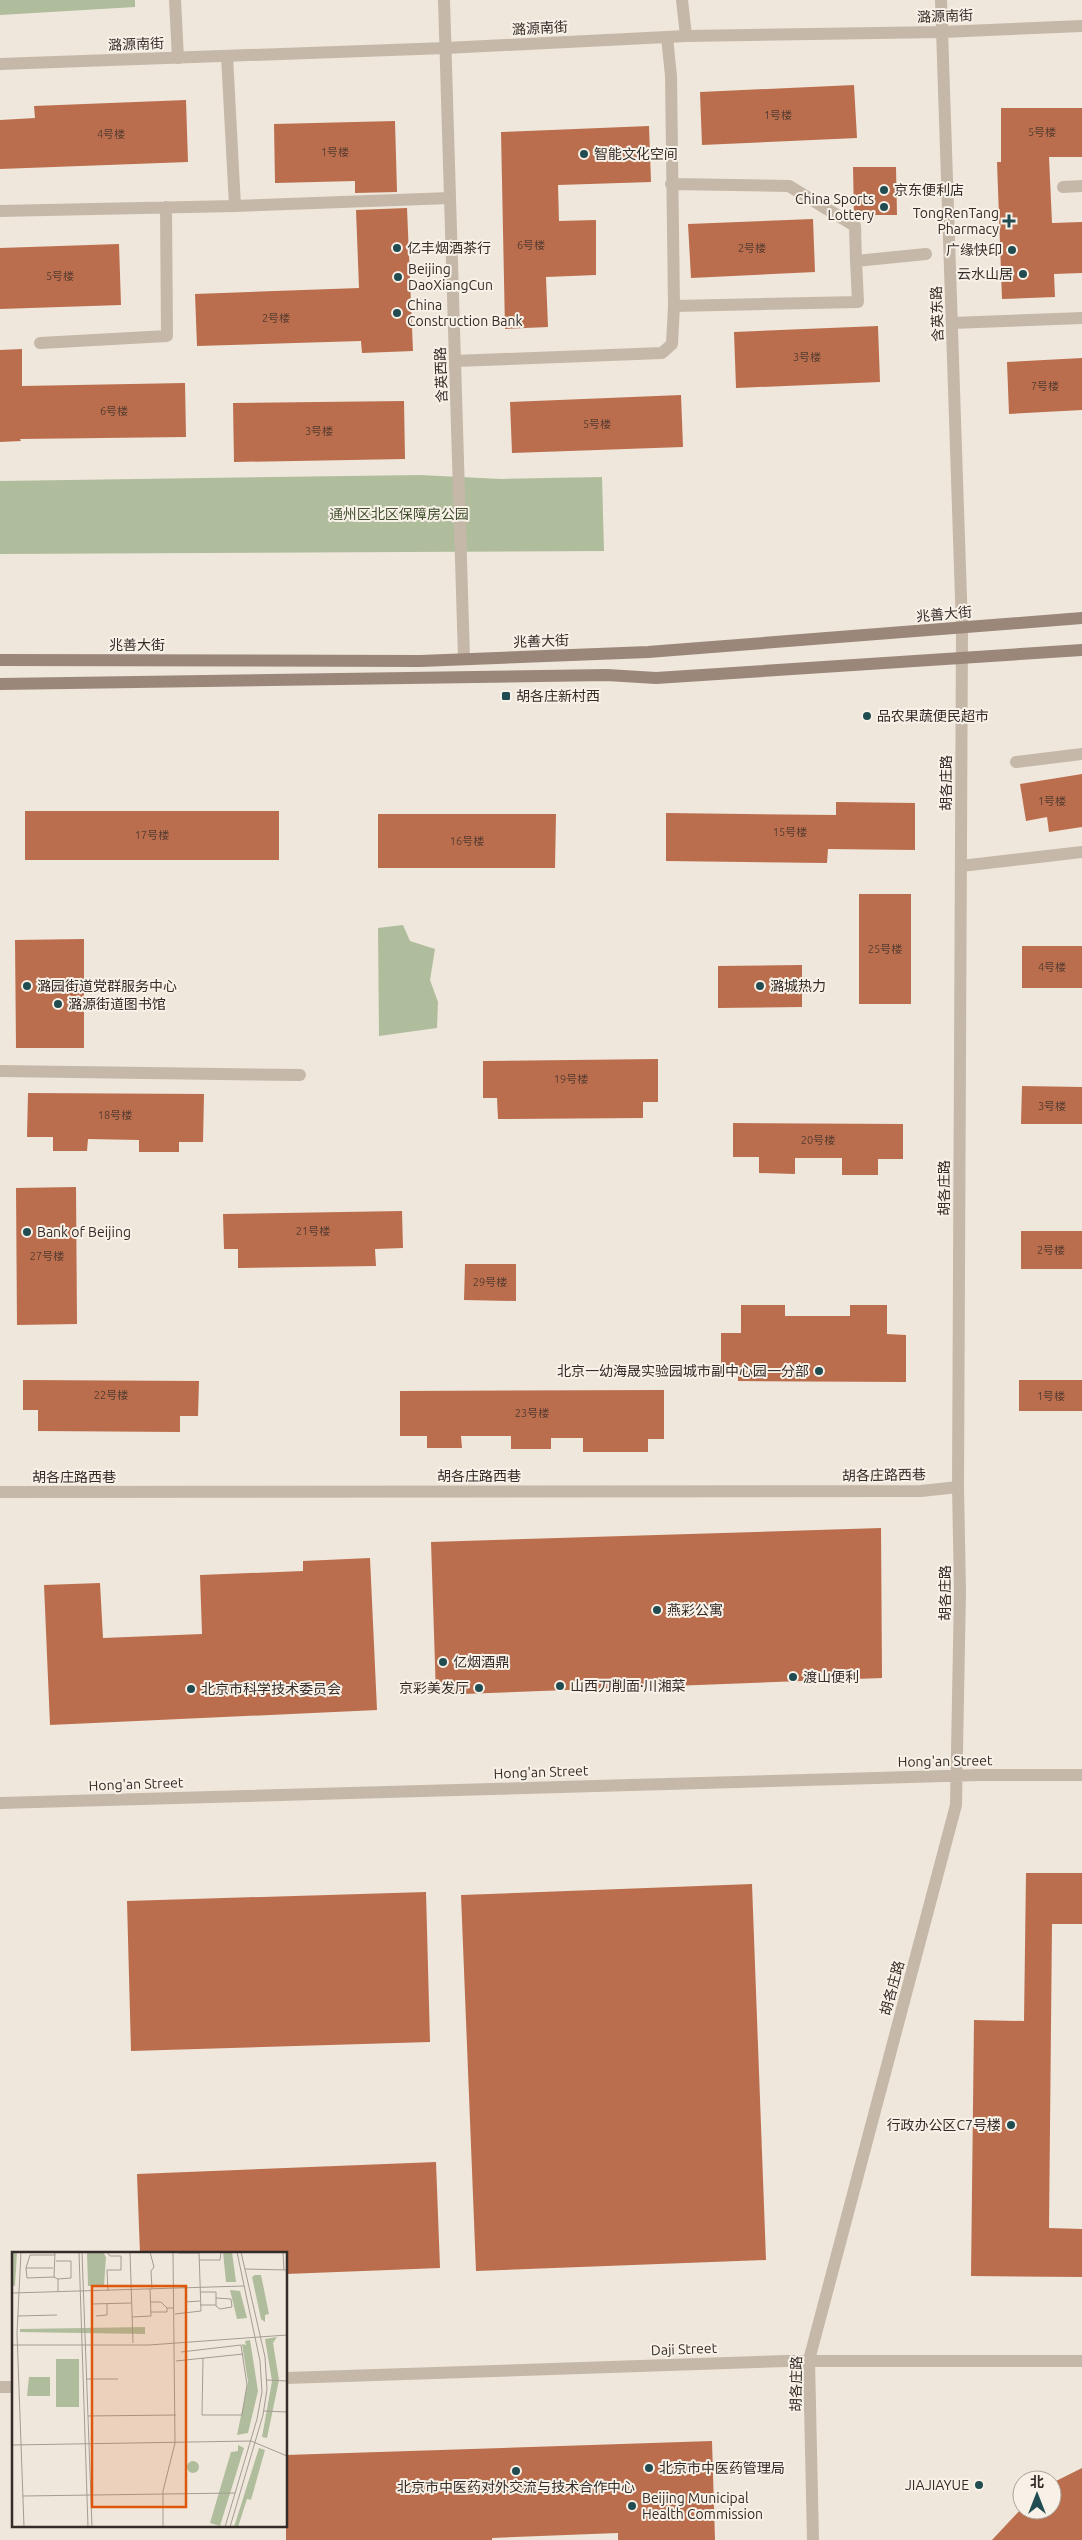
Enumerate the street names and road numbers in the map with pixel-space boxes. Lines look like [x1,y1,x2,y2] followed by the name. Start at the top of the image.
[917,7,973,25] street label: 潞源南街
[512,19,568,37] street label: 潞源南街
[108,35,164,53] street label: 潞源南街
[928,286,946,342] street label: 含英东路
[432,347,450,403] street label: 含英西路
[915,604,973,624] street label: 兆善大街
[513,632,569,650] street label: 兆善大街
[109,637,165,653] street label: 兆善大街
[938,755,954,811] street label: 胡各庄路
[936,1160,952,1216] street label: 胡各庄路
[842,1466,926,1484] street label: 胡各庄路西巷
[437,1468,521,1484] street label: 胡各庄路西巷
[32,1469,116,1485] street label: 胡各庄路西巷
[937,1565,953,1621] street label: 胡各庄路
[897,1752,993,1770] street label: Hong'an Street
[493,1762,589,1782] street label: Hong'an Street
[88,1774,184,1794] street label: Hong'an Street
[877,1959,907,2017] street label: 胡各庄路
[651,2340,718,2358] street label: Daji Street
[788,2356,804,2412] street label: 胡各庄路

